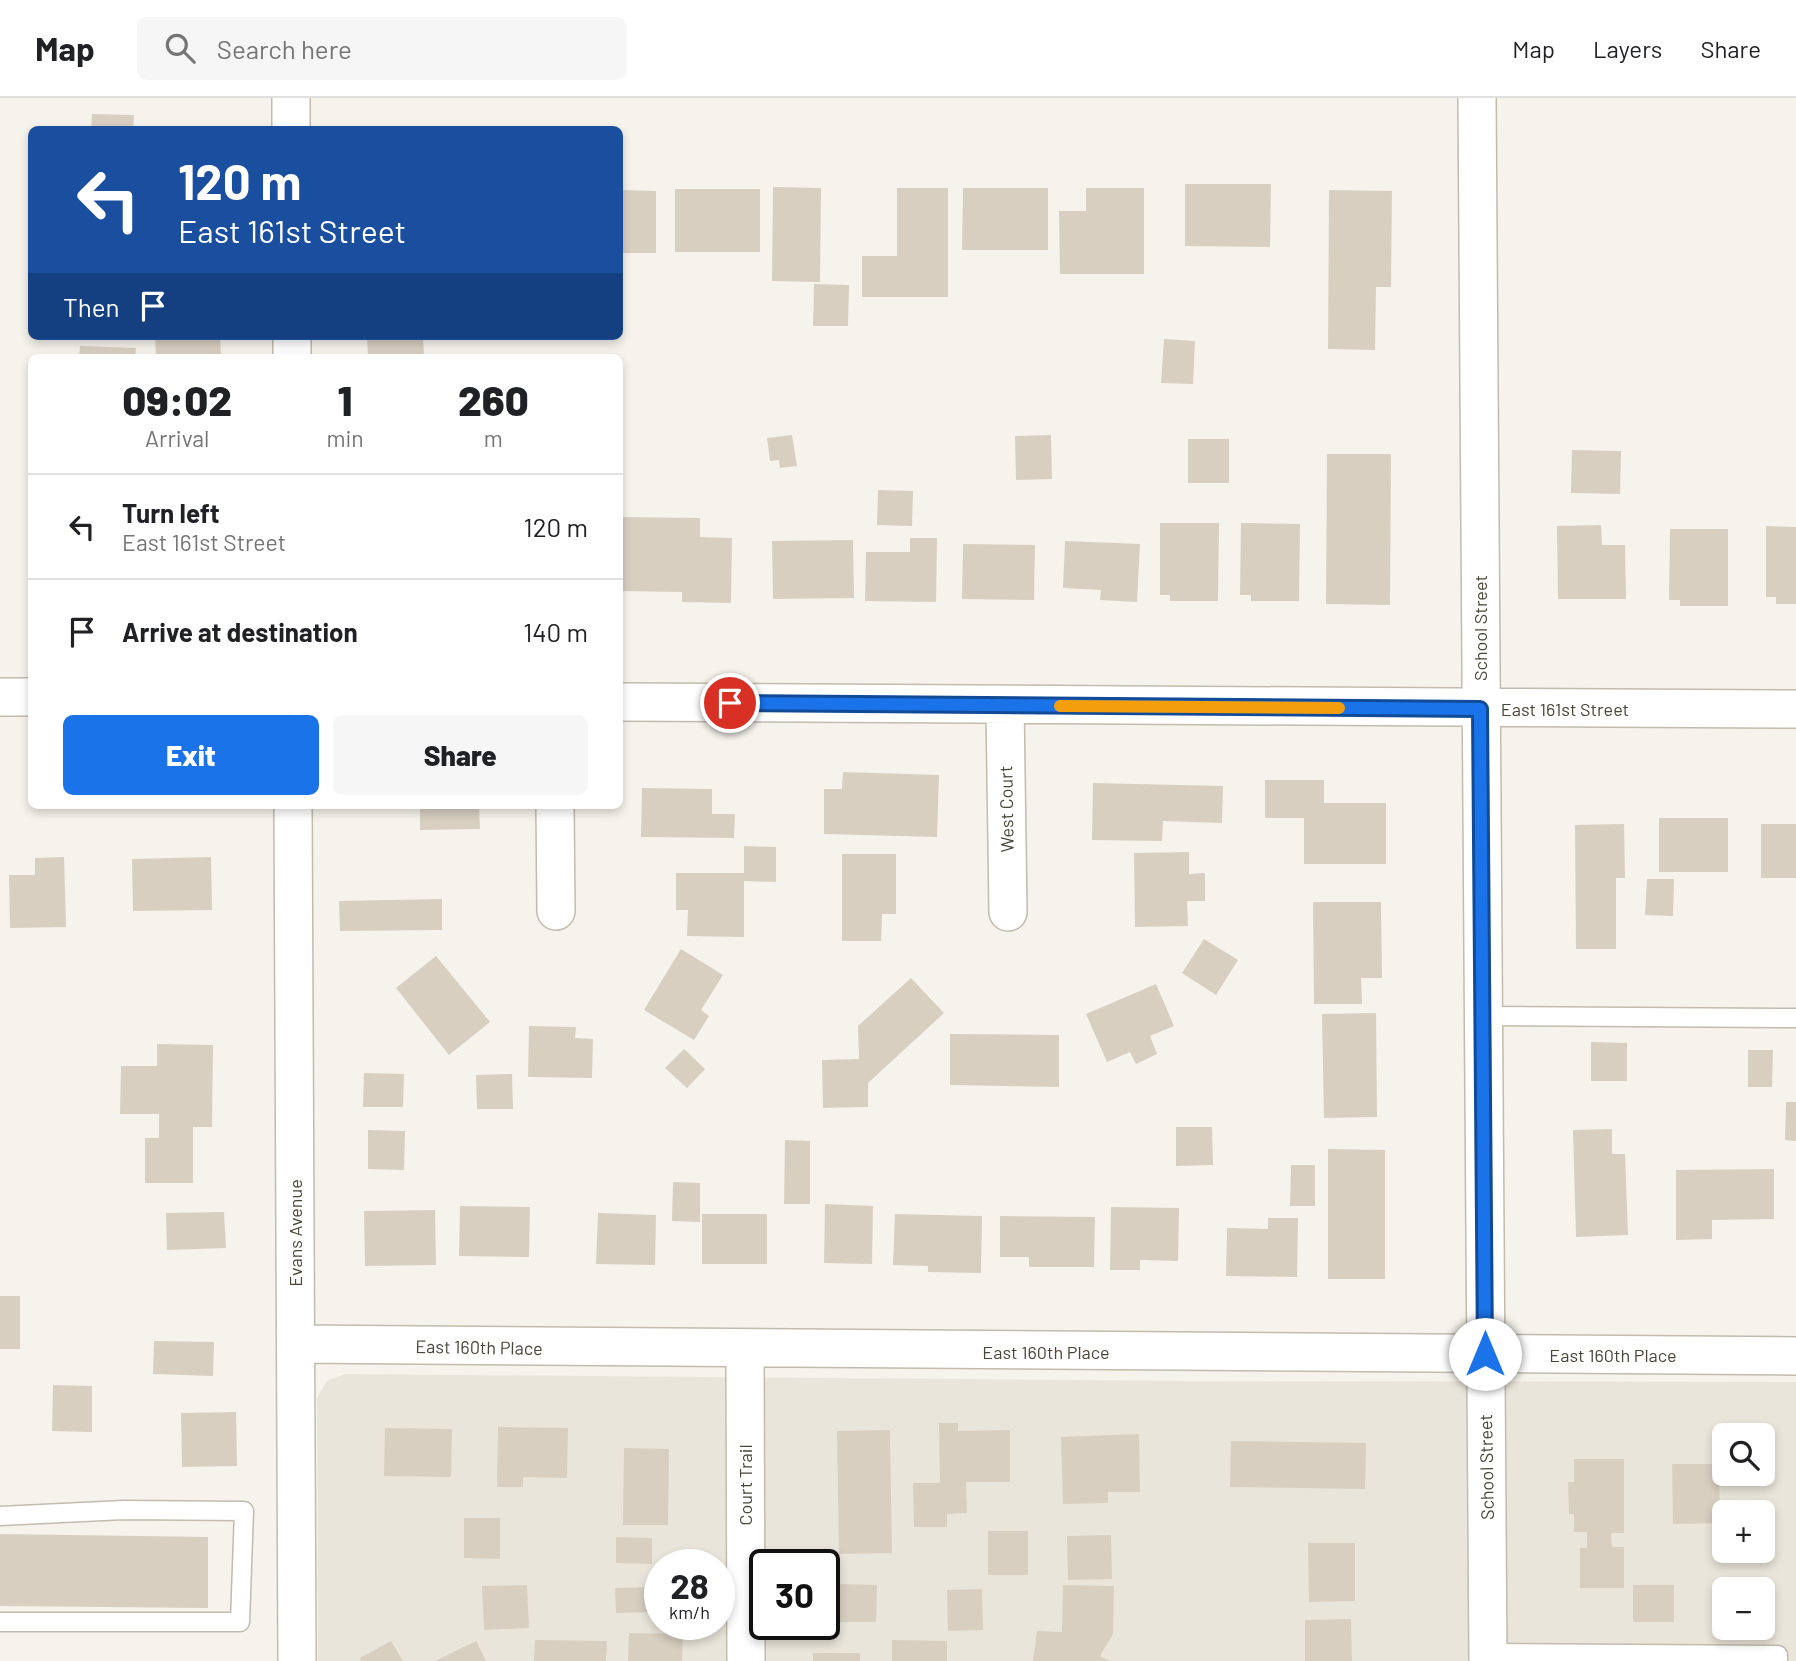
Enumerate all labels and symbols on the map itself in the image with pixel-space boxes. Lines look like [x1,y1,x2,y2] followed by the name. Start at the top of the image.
[1469,575,1491,681] street label: School Street
[700,673,760,733] pin
[1501,698,1629,720] street label: East 161st Street
[994,765,1018,853] street label: West Court
[284,1179,306,1287] street label: Evans Avenue
[1448,1317,1522,1391] position arrow
[415,1335,543,1359] street label: East 160th Place
[982,1341,1110,1363] street label: East 160th Place
[1549,1344,1677,1366] street label: East 160th Place
[1474,1414,1498,1520] street label: School Street
[734,1444,756,1526] street label: Court Trail
[749,1549,840,1640] speed limit sign: 30

